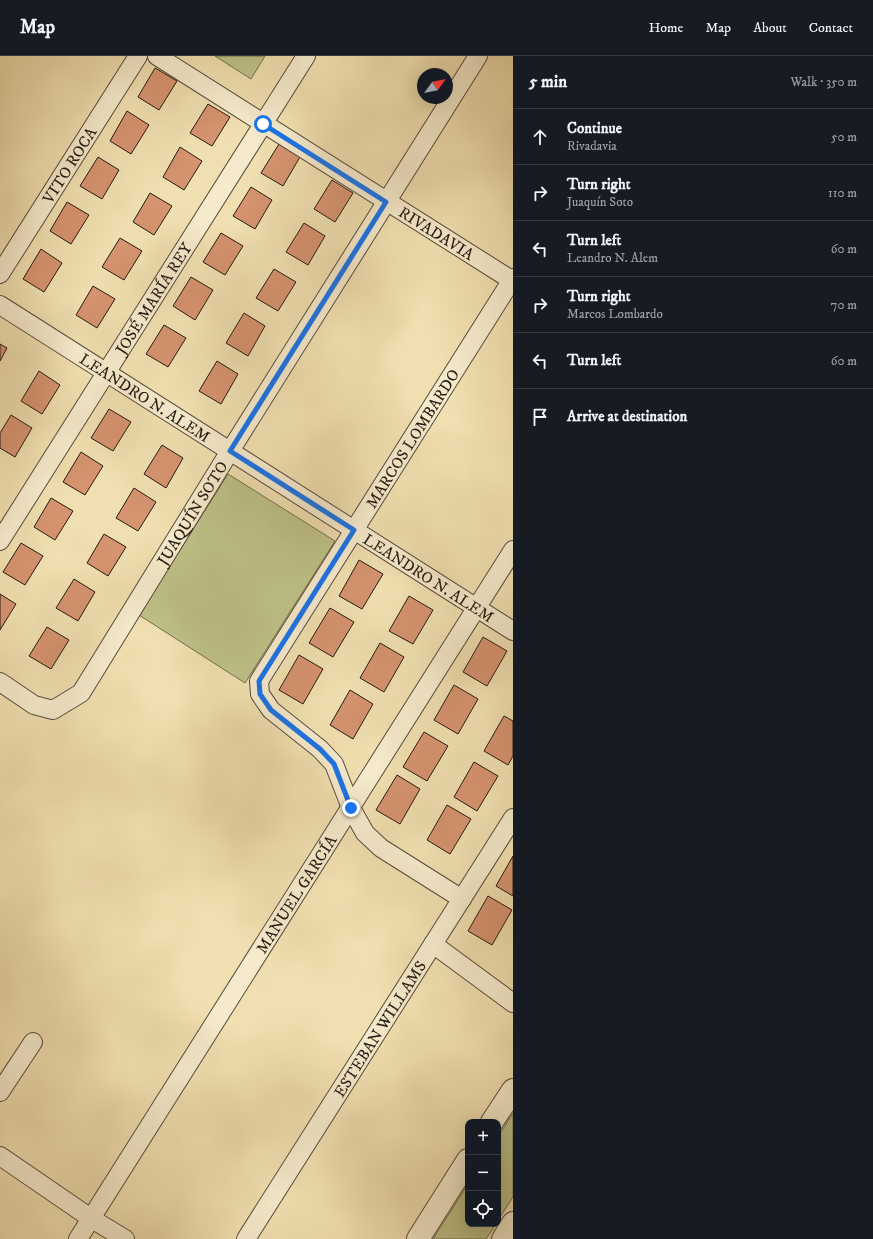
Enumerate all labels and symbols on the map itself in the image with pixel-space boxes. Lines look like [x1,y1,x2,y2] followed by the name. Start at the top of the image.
[417,68,453,104] north arrow
[254,115,272,133] route start
[38,123,102,208] street label: VITO ROCA
[395,202,478,265] street label: RIVADAVIA
[110,238,197,360] street label: JOSÉ MARÍA REY
[76,349,214,447] street label: LEANDRO N. ALEM
[362,365,464,512] street label: MARCOS LOMBARDO
[152,457,232,571] street label: JUAQUÍN SOTO
[359,529,497,627] street label: LEANDRO N. ALEM
[342,799,360,817] route end
[252,831,342,957] street label: MANUEL GARCÍA
[329,957,431,1101] street label: ESTEBAN WILLAMS

